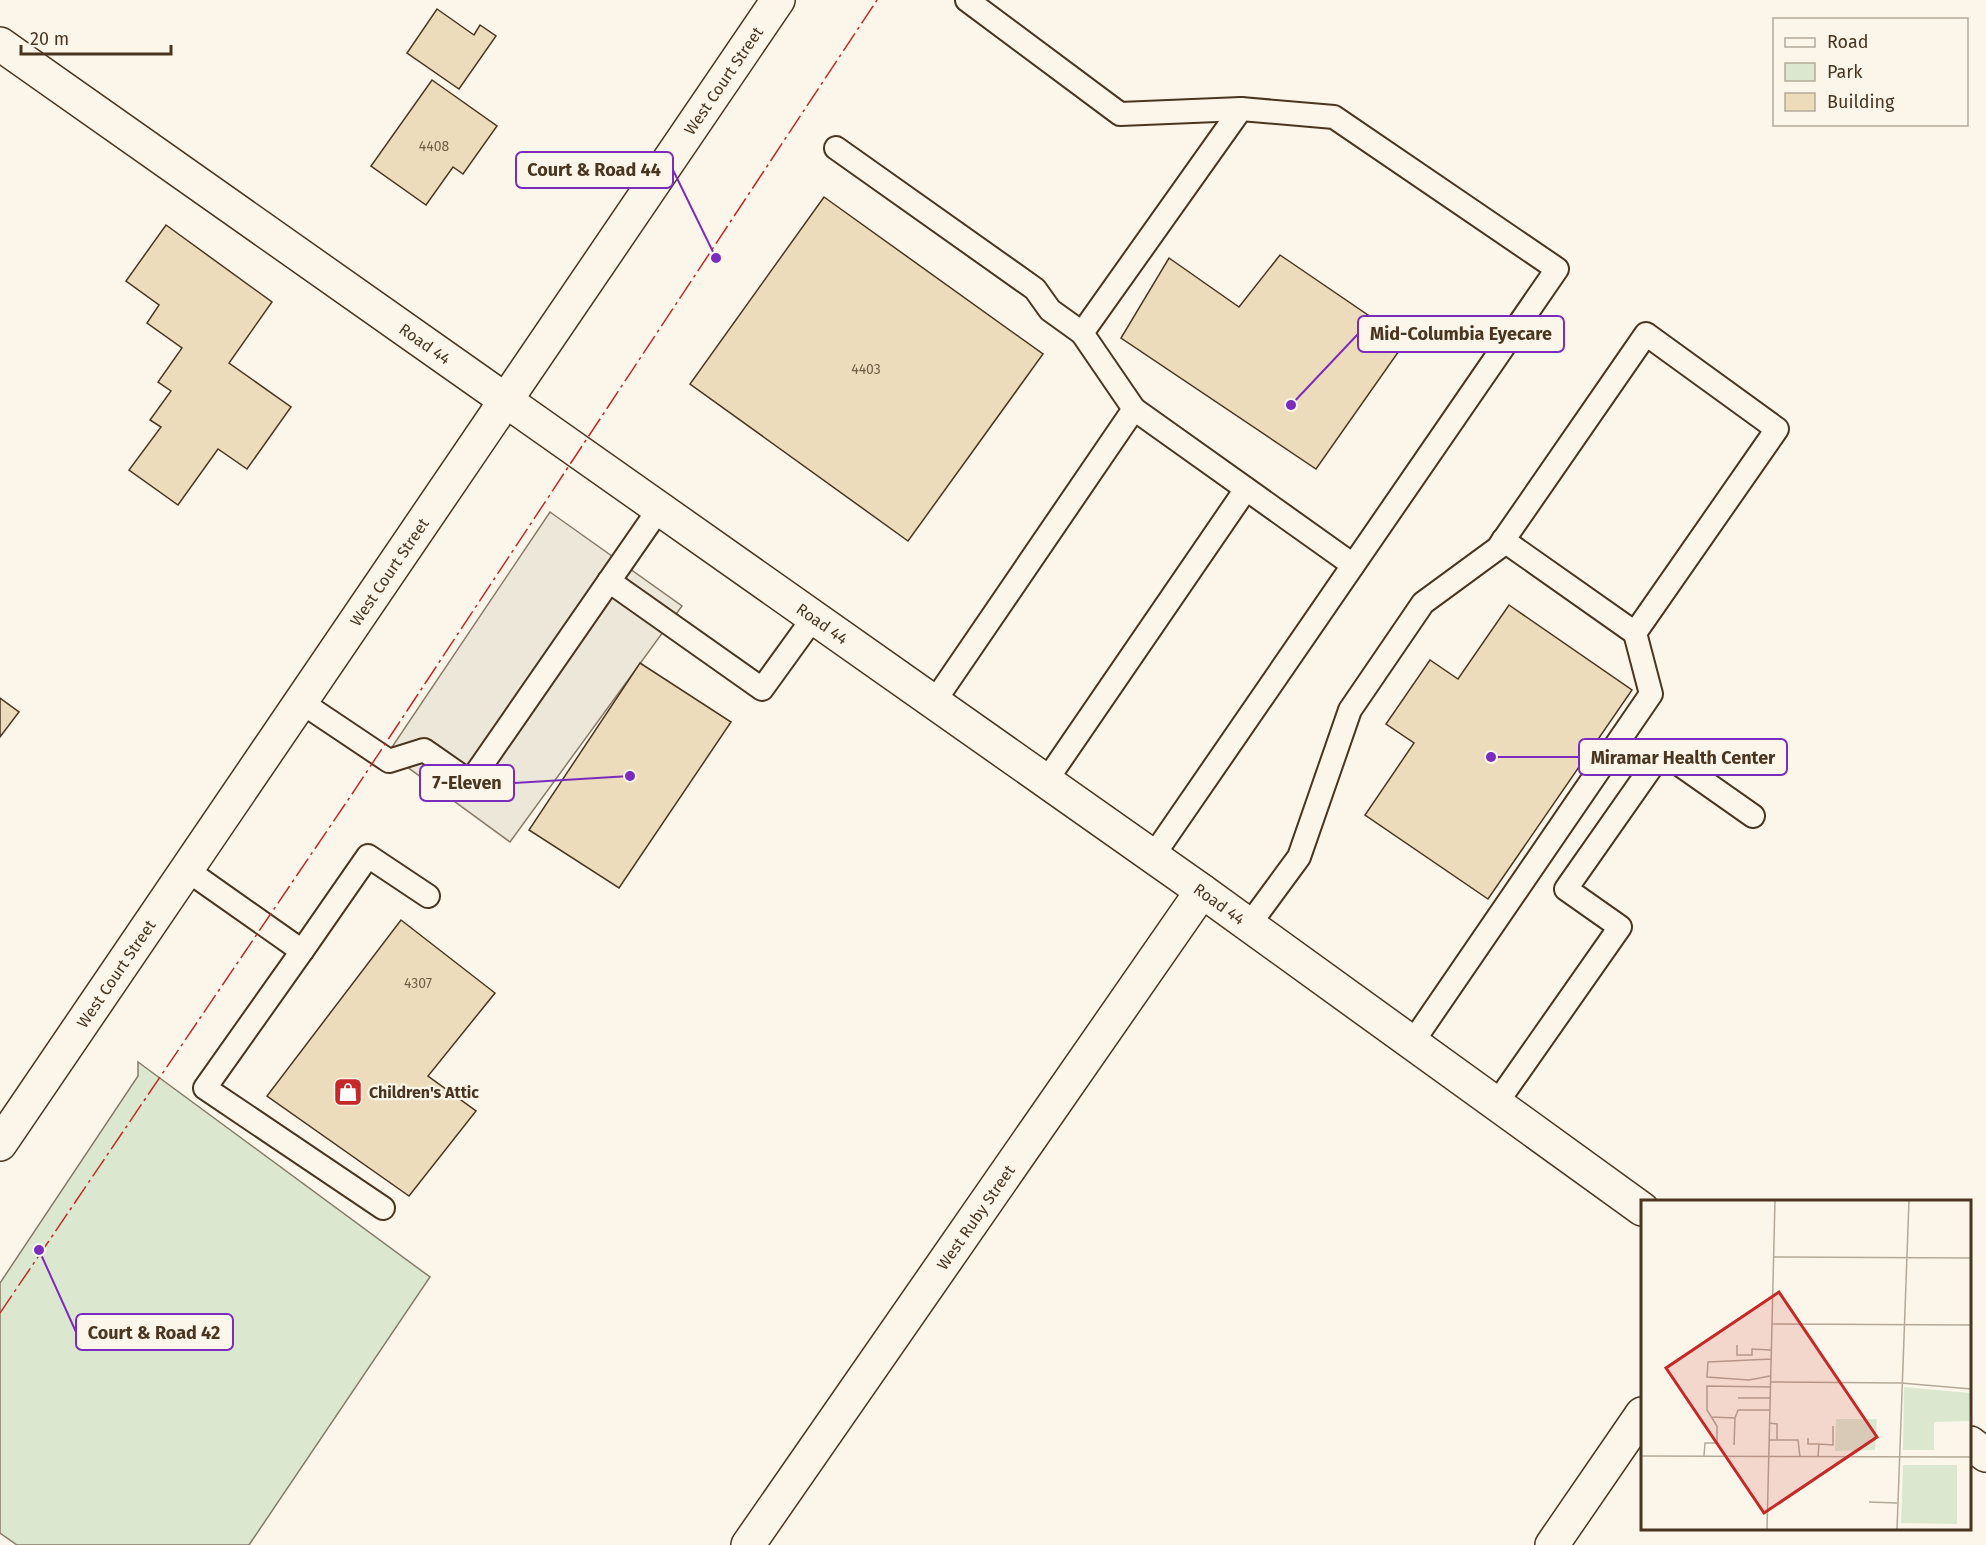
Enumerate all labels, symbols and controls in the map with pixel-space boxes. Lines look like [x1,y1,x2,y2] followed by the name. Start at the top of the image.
[21,18,171,56] scale bar
[1773,18,1968,126] legend
[680,23,767,138] street label: West Court Street
[30,28,69,50] text: 20 m
[1827,31,1869,53] text: Road
[1827,61,1863,83] text: Park
[1827,91,1895,113] text: Building
[419,138,449,155] house number: 4408
[516,152,673,188] callout: Court & Road 44
[527,159,661,181] text: Court & Road 44
[1358,316,1564,352] callout: Mid-Columbia Eyecare
[396,319,454,369] street label: Road 44
[1370,323,1552,345] text: Mid-Columbia Eyecare
[851,361,881,378] house number: 4403
[346,514,433,630] street label: West Court Street
[793,599,852,649] street label: Road 44
[1579,739,1787,775] callout: Miramar Health Center
[1591,747,1776,769] text: Miramar Health Center
[420,765,514,801] callout: 7-Eleven
[432,772,502,794] text: 7-Eleven
[1190,879,1249,929] street label: Road 44
[73,916,160,1032] street label: West Court Street
[404,975,432,992] house number: 4307
[332,1076,364,1108] shop icon: Children's Attic
[369,1083,479,1102] place label: Children's Attic
[933,1161,1019,1274] street label: West Ruby Street
[1641,1200,1971,1530] inset map
[76,1314,233,1350] callout: Court & Road 42
[88,1322,220,1344] text: Court & Road 42

